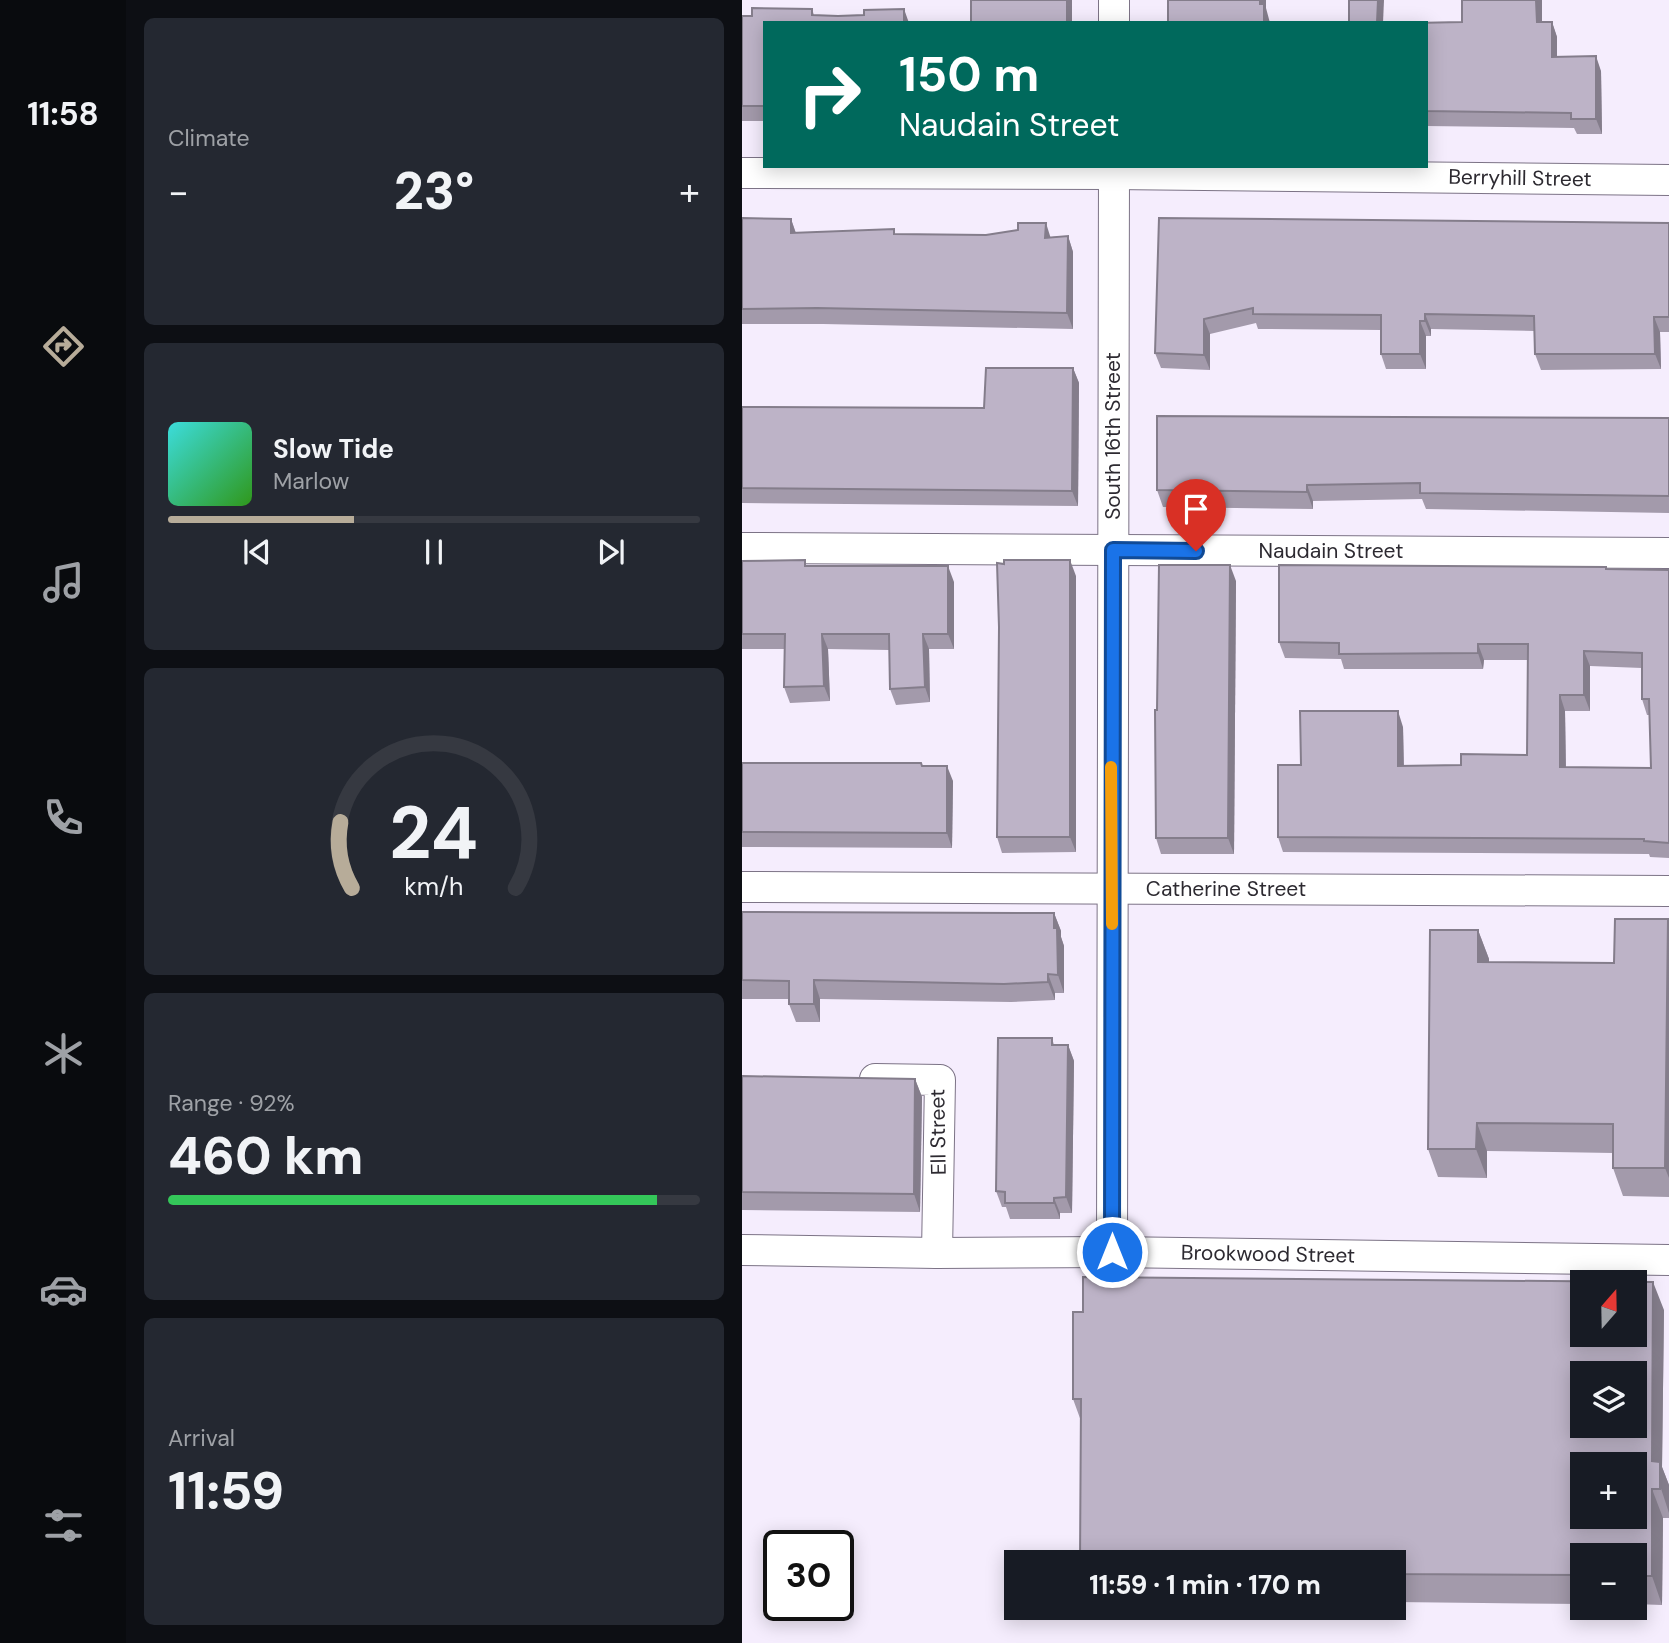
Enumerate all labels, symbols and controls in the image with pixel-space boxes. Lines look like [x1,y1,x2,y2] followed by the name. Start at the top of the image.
[899,42,1039,106] text: 150 m
[784,49,875,140] icon: right
[27,93,99,135] text: 11:58
[899,104,1120,146] text: Naudain Street
[168,123,250,153] text: Climate
[394,157,474,225] text: 23°
[1448,163,1592,193] street label: Berryhill Street
[168,167,189,217] text: −
[679,167,700,217] text: +
[39,322,88,371] icon: directions
[1099,352,1127,520] street label: South 16th Street
[273,432,394,466] text: Slow Tide
[273,466,349,496] text: Marlow
[1166,479,1226,551] pin
[1177,490,1215,528] icon: arrive
[238,533,276,571] icon: previous
[415,533,453,571] icon: pause
[592,533,630,571] icon: next
[1259,537,1403,565] street label: Naudain Street
[39,558,88,607] icon: music
[390,786,478,881] text: 24
[39,793,88,842] icon: phone
[404,869,464,902] text: km/h
[1146,875,1306,903] street label: Catherine Street
[39,1029,88,1078] icon: climate
[168,1088,295,1118] text: Range · 92%
[923,1089,953,1175] street label: Ell Street
[168,1122,364,1190] text: 460 km
[1075,1215,1149,1289] position arrow
[1181,1238,1355,1270] street label: Brookwood Street
[39,1265,88,1314] icon: car
[1570,1270,1647,1348] north arrow
[1570,1270,1647,1620] map controls
[1570,1361,1647,1438] button: layers
[168,1423,235,1453] text: Arrival
[1570,1452,1647,1529] button: +
[168,1457,284,1525] text: 11:59
[39,1501,88,1550] icon: filters
[763,1530,854,1621] speed limit sign: 30
[1570,1543,1647,1620] button: −
[1089,1568,1321,1602] text: 11:59 · 1 min · 170 m

